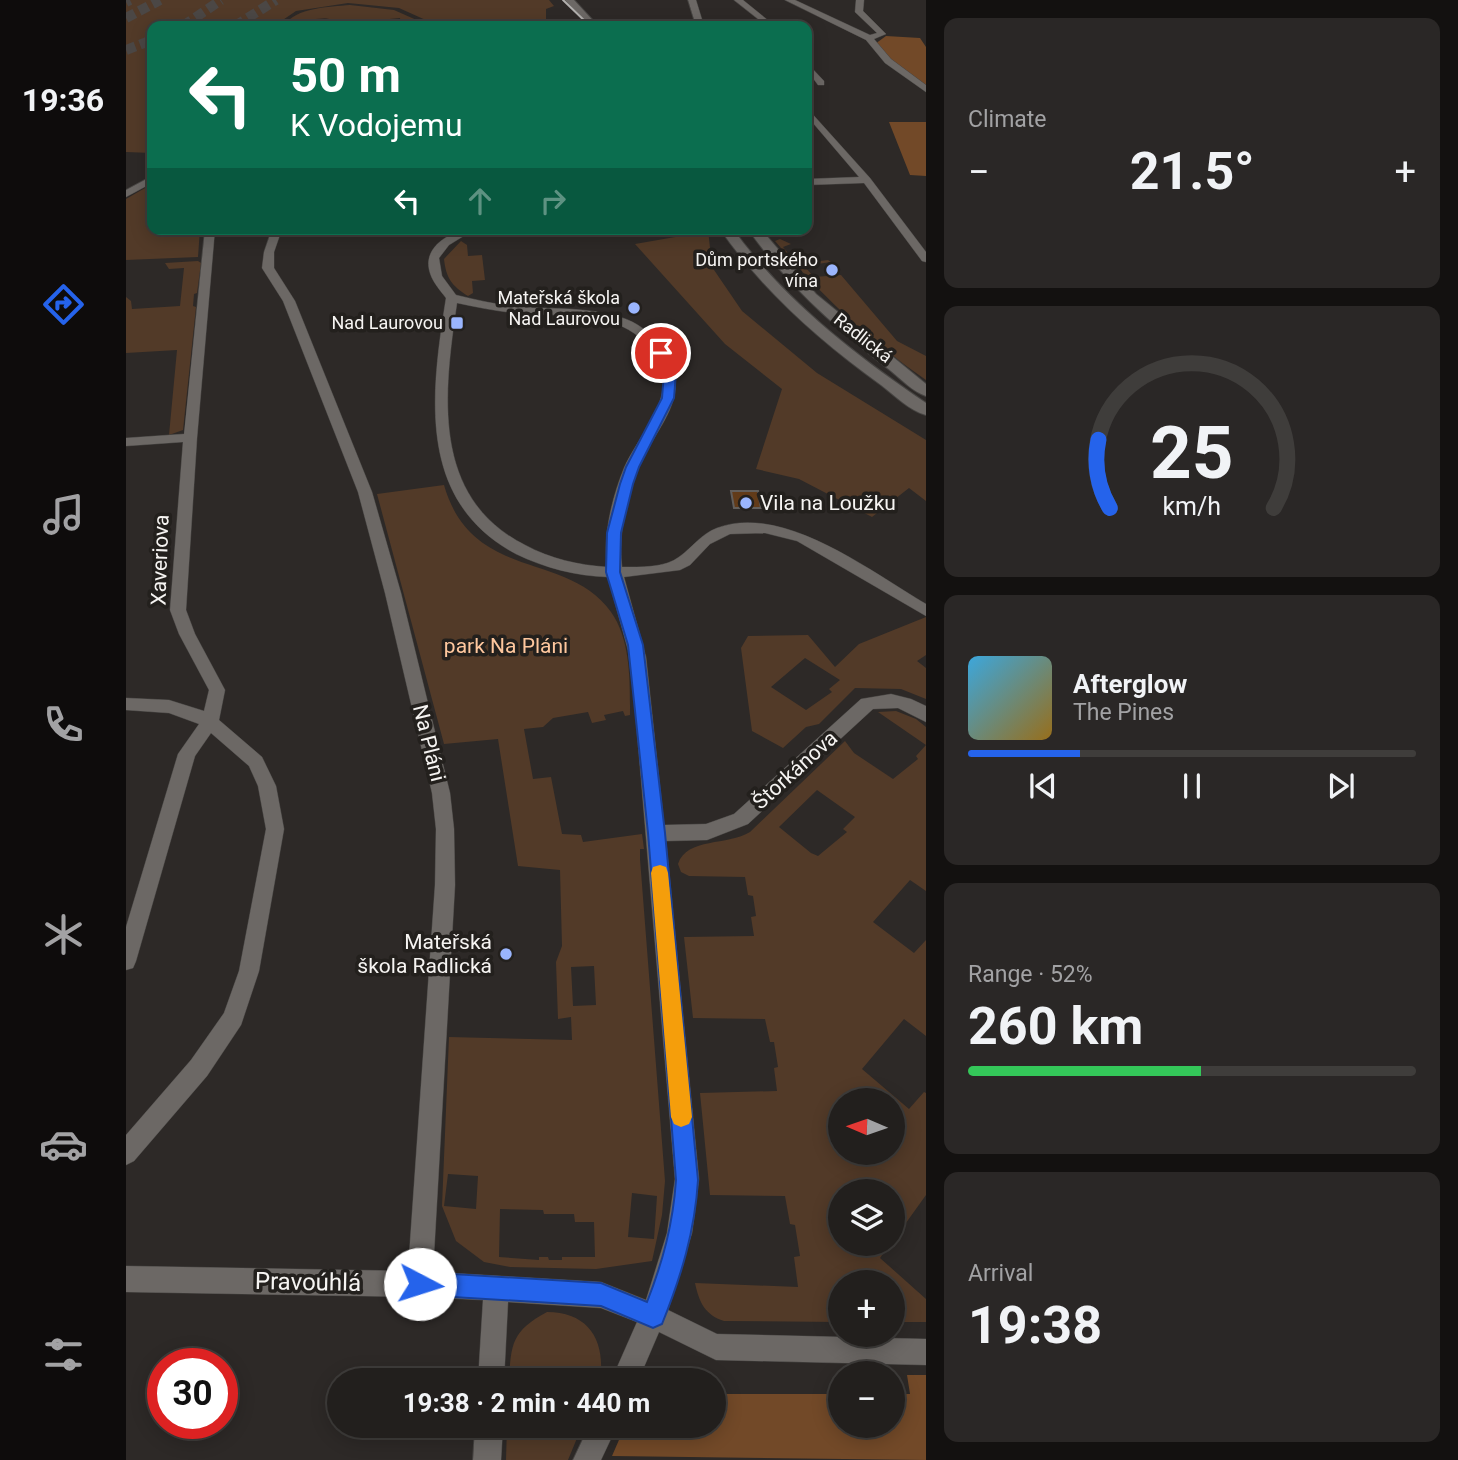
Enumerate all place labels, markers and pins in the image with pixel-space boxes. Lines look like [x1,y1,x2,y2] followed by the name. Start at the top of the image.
[695,249,818,291] place label: Dům portského vína
[824,262,840,278] marker: Dům portského vína
[497,287,620,329] place label: Mateřská škola Nad Laurovou
[626,300,642,316] marker: Mateřská škola Nad Laurovou
[332,312,443,333] place label: Nad Laurovou
[449,315,465,331] marker: Nad Laurovou
[631,323,691,383] pin
[760,491,896,515] place label: Vila na Loužku
[738,495,754,511] marker: Vila na Loužku
[357,930,492,978] place label: Mateřská škola Radlická
[498,946,514,962] marker: Mateřská škola Radlická

